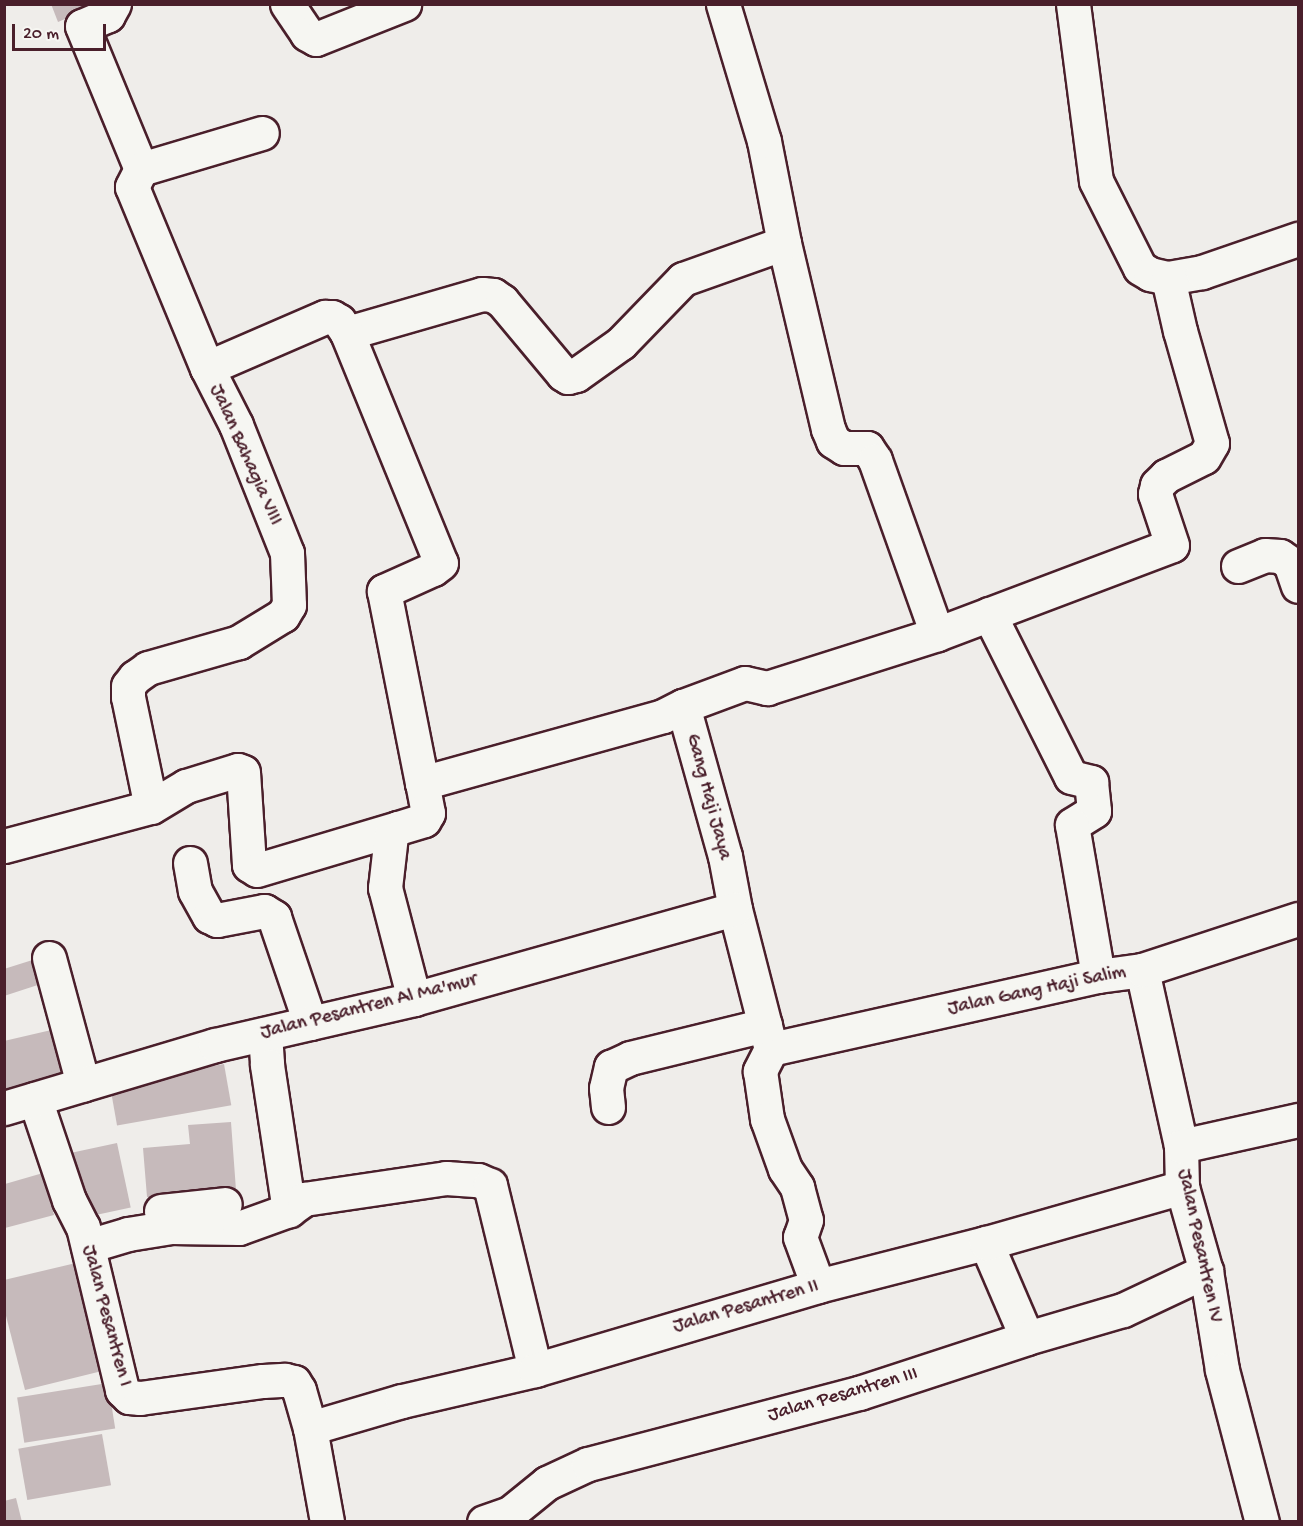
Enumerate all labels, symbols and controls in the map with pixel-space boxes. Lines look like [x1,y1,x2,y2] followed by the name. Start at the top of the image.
[15,12,110,50] scale bar
[23,24,59,45] text: 20 m
[203,381,287,529] street label: Jalan Bahagia VIII
[680,731,736,863] street label: Gang Haji Jaya
[946,960,1128,1022] street label: Jalan Gang Haji Salim
[258,968,480,1046] street label: Jalan Pesantren Al Ma'mur
[1171,1167,1227,1325] street label: Jalan Pesantren IV
[76,1243,136,1389] street label: Jalan Pesantren I
[671,1275,821,1339] street label: Jalan Pesantren II
[765,1362,921,1428] street label: Jalan Pesantren III

